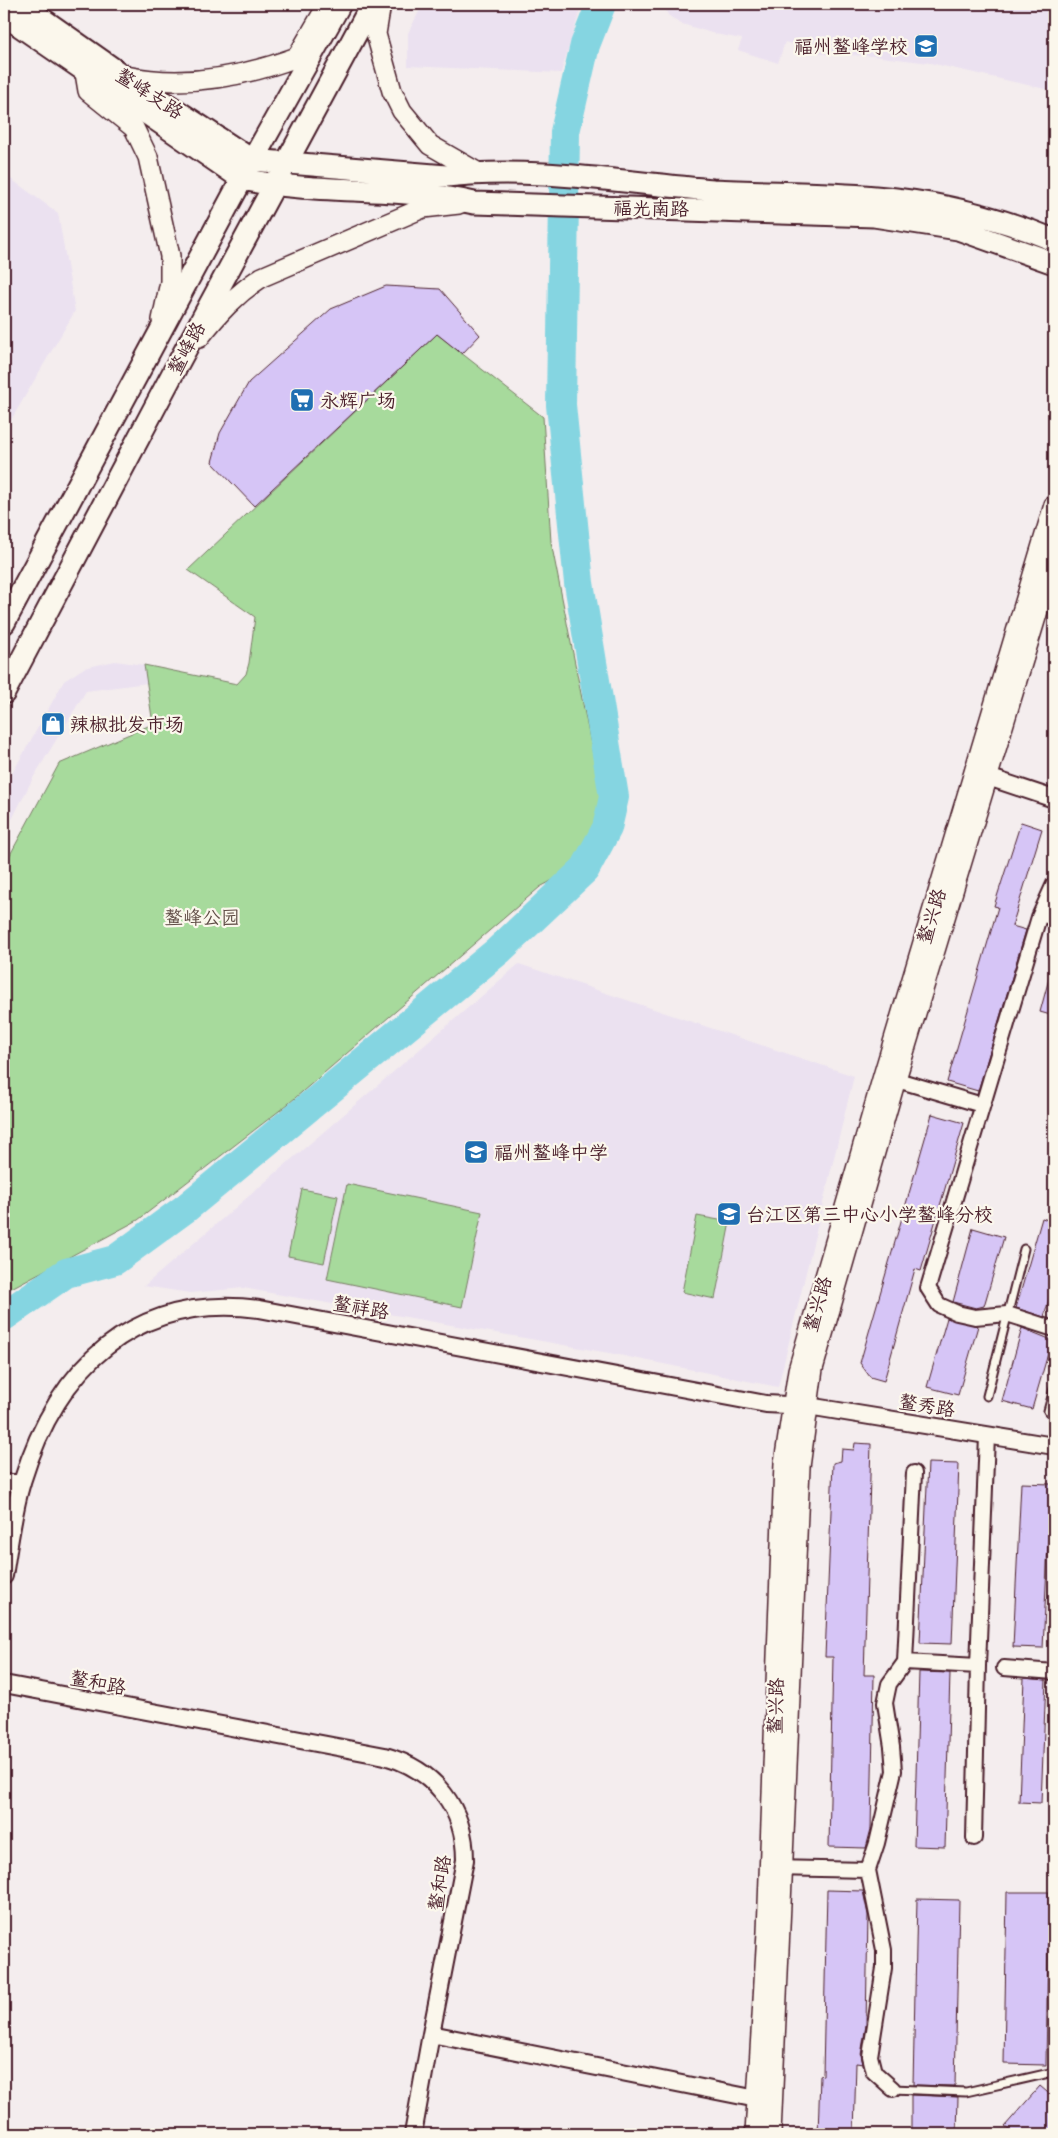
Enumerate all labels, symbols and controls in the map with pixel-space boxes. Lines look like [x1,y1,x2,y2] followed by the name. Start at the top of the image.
[913,33,939,59] school or university icon: 福州鳌峰学校
[794,36,908,63] place label: 福州鳌峰学校
[109,64,187,128] street label: 鳌峰支路
[613,197,689,226] street label: 福光南路
[164,318,214,381] street label: 鳌峰路
[289,387,315,413] supermarket icon: 永辉广场
[320,390,396,417] place label: 永辉广场
[40,711,66,737] shop icon: 辣椒批发市场
[70,714,184,741] place label: 辣椒批发市场
[913,886,956,948] street label: 鳌兴路
[164,907,240,934] park label: 鳌峰公园
[463,1139,489,1165] school or university icon: 福州鳌峰中学
[494,1142,608,1169] place label: 福州鳌峰中学
[716,1201,742,1227] school or university icon: 台江区第三中心小学鳌峰分校
[746,1204,993,1231] place label: 台江区第三中心小学鳌峰分校
[800,1274,841,1336] street label: 鳌兴路
[330,1292,391,1329] street label: 鳌祥路
[896,1391,957,1426] street label: 鳌秀路
[67,1667,128,1704] street label: 鳌和路
[764,1677,793,1735] street label: 鳌兴路
[425,1853,460,1914] street label: 鳌和路

